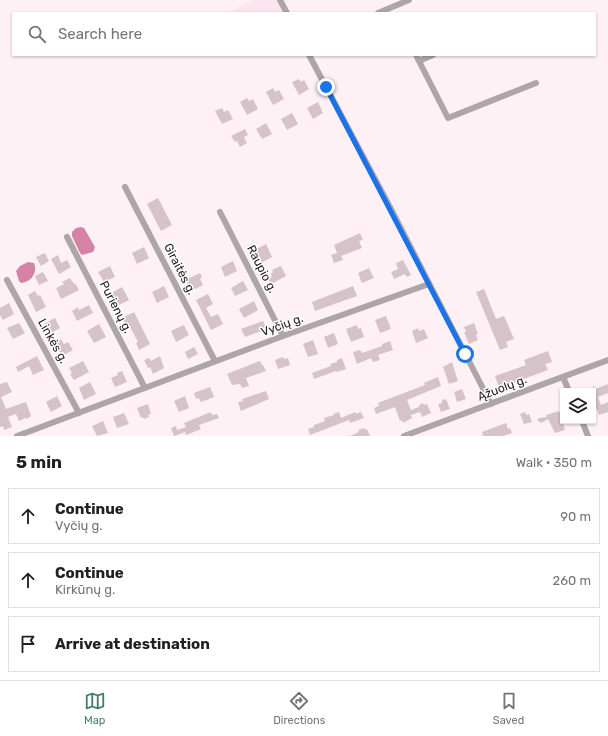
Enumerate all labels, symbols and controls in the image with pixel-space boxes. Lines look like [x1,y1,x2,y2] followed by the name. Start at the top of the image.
[12,12,596,56] search box
[26,23,48,45] icon: search
[58,25,142,43] text: Search here
[317,78,335,96] route end
[161,241,199,297] street label: Giraitės g.
[244,243,280,295] street label: Raupio g.
[97,279,135,335] street label: Purienų g.
[259,311,305,339] street label: Vyčių g.
[35,316,71,366] street label: Linkės g.
[456,345,474,363] route start
[475,372,529,404] street label: Ąžuolų g.
[560,388,596,424] map controls
[560,388,596,424] button: layers
[16,452,62,472] text: 5 min
[516,455,592,470] text: Walk · 350 m
[55,500,124,518] text: Continue
[17,505,39,527] icon: ahead
[560,509,591,524] text: 90 m
[55,518,103,533] text: Vyčių g.
[55,564,124,582] text: Continue
[17,569,39,591] icon: ahead
[553,573,591,588] text: 260 m
[55,582,115,597] text: Kirkūnų g.
[17,633,39,655] icon: arrive
[55,635,210,653] text: Arrive at destination
[84,690,106,727] tab: Map
[273,690,325,727] tab: Directions
[493,690,524,727] tab: Saved

